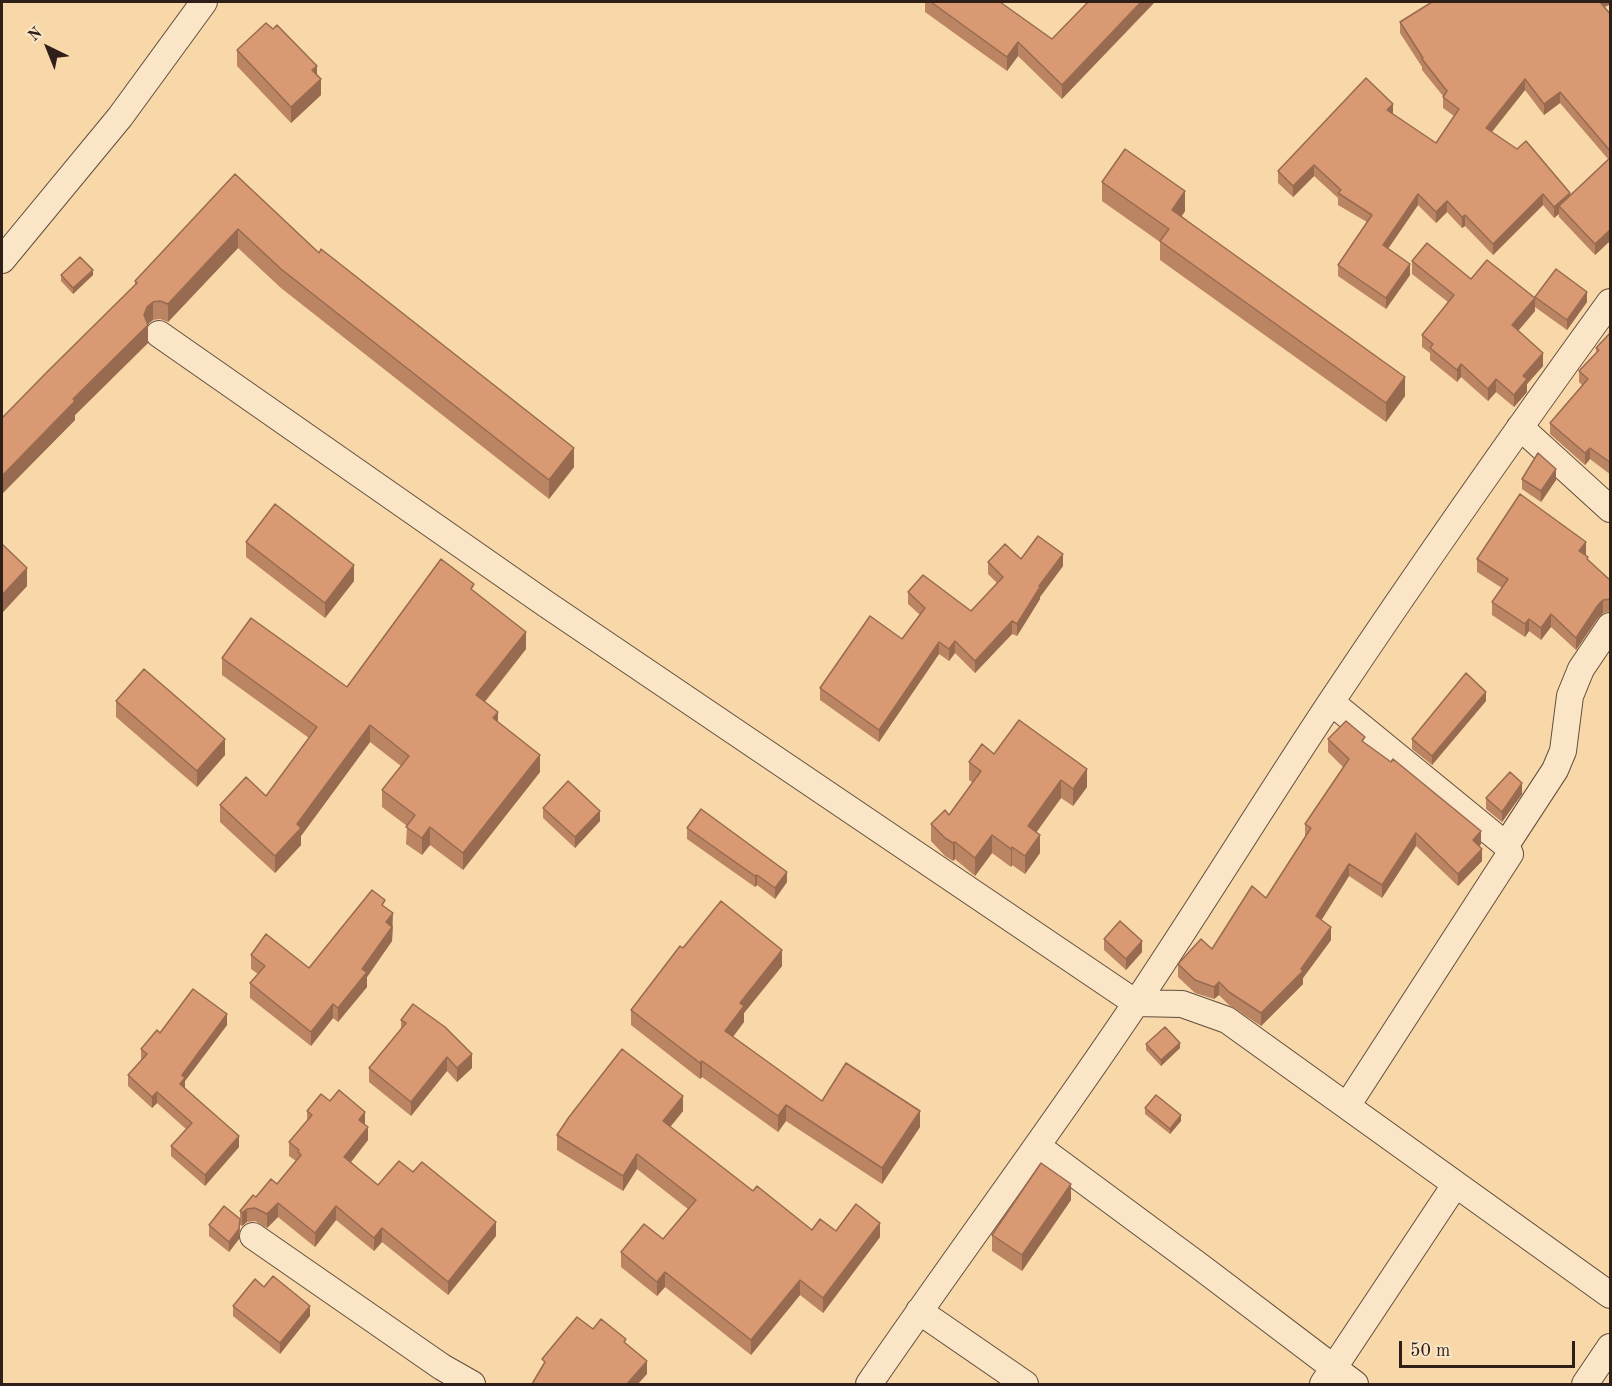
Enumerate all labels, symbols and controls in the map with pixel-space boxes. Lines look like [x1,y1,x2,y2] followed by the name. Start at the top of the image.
[18,18,78,78] north arrow
[26,25,46,45] text: N
[1402,1329,1578,1367] scale bar
[1410,1342,1450,1360] text: 50 m

